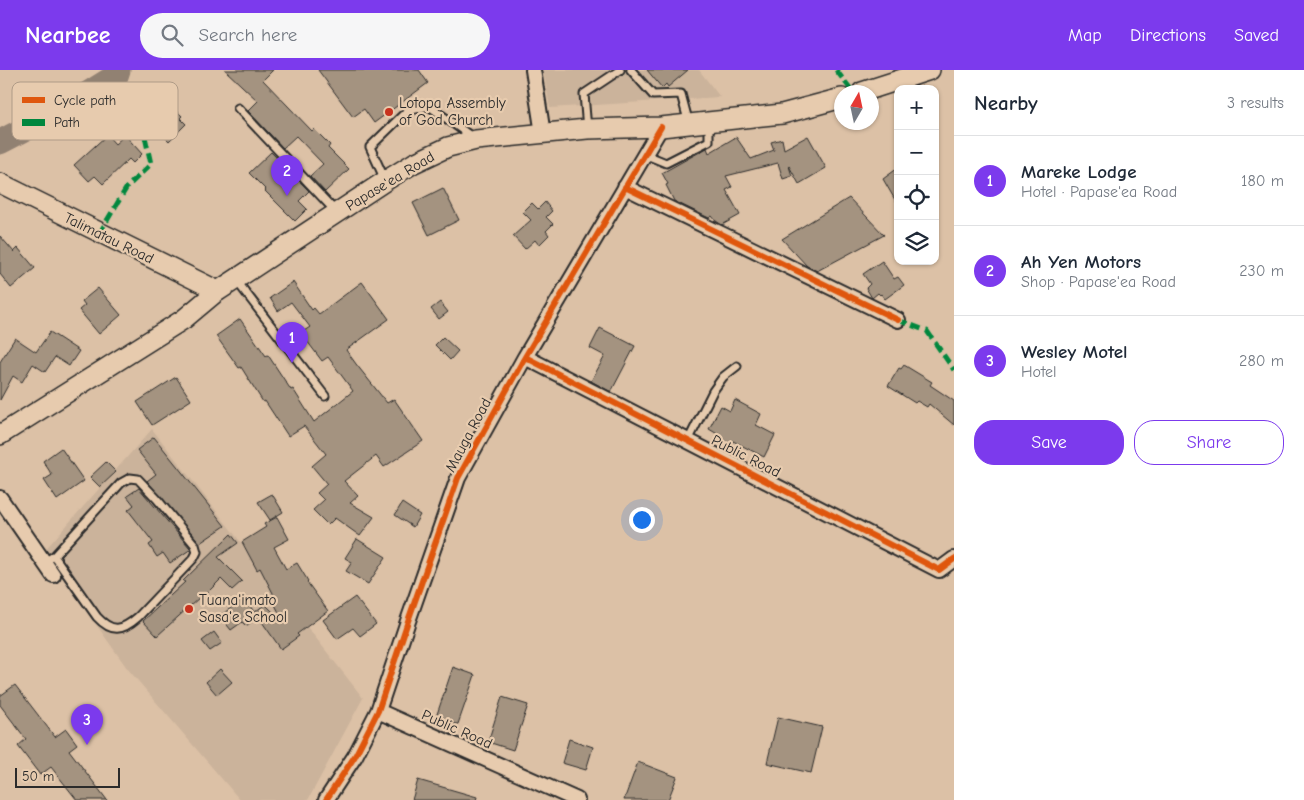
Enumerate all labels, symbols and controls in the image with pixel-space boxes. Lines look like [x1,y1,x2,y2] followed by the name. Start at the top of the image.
[140,13,490,58] search box
[25,21,110,49] text: Nearbee
[158,21,186,49] icon: search
[198,24,297,46] text: Search here
[1068,25,1102,46] text: Map
[1130,25,1206,46] text: Directions
[1234,25,1279,46] text: Saved
[12,82,178,140] legend
[834,85,879,130] north arrow
[894,85,939,265] map controls
[894,85,939,130] button: +
[974,91,1038,115] text: Nearby
[54,92,116,109] text: Cycle path
[399,94,506,129] place label: Lotopa Assembly of God Church
[1227,94,1284,112] text: 3 results
[383,106,395,118] marker: Lotopa Assembly of God Church
[54,114,80,131] text: Path
[894,130,939,175] button: −
[342,147,438,215] street label: Papase'ea Road
[271,155,303,196] pin: 2
[1021,161,1137,183] text: Mareke Lodge
[987,172,993,190] text: 1
[1241,172,1284,190] text: 180 m
[894,175,939,220] button: locate
[1021,183,1177,201] text: Hotel · Papase'ea Road
[61,209,157,267] street label: Talimatau Road
[894,220,939,265] button: layers
[1021,251,1141,273] text: Ah Yen Motors
[986,262,994,280] text: 2
[1239,262,1284,280] text: 230 m
[1021,273,1176,291] text: Shop · Papase'ea Road
[276,322,308,363] pin: 1
[1021,341,1128,363] text: Wesley Motel
[986,352,994,370] text: 3
[1239,352,1284,370] text: 280 m
[1021,363,1057,381] text: Hotel
[441,395,495,475] street label: Mauga Road
[974,420,1124,465] button: Save
[1134,420,1284,465] button: Share
[708,431,784,481] street label: Public Road
[629,507,655,533] your location
[199,591,287,626] place label: Tuana'imato Sasa'e School
[183,603,195,615] marker: Tuana'imato Sasa'e School
[71,704,103,745] pin: 3
[419,705,495,753] street label: Public Road
[15,765,120,788] scale bar
[22,768,54,785] text: 50 m

